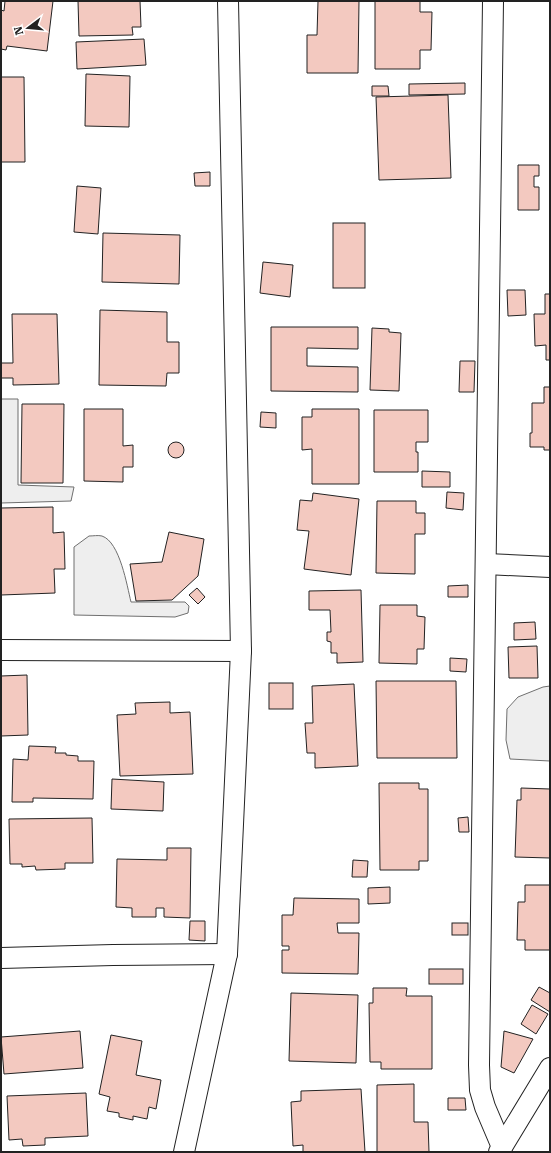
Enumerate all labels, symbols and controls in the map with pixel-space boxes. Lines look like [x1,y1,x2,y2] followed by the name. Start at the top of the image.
[8,8,48,48] north arrow
[11,24,26,36] text: N

